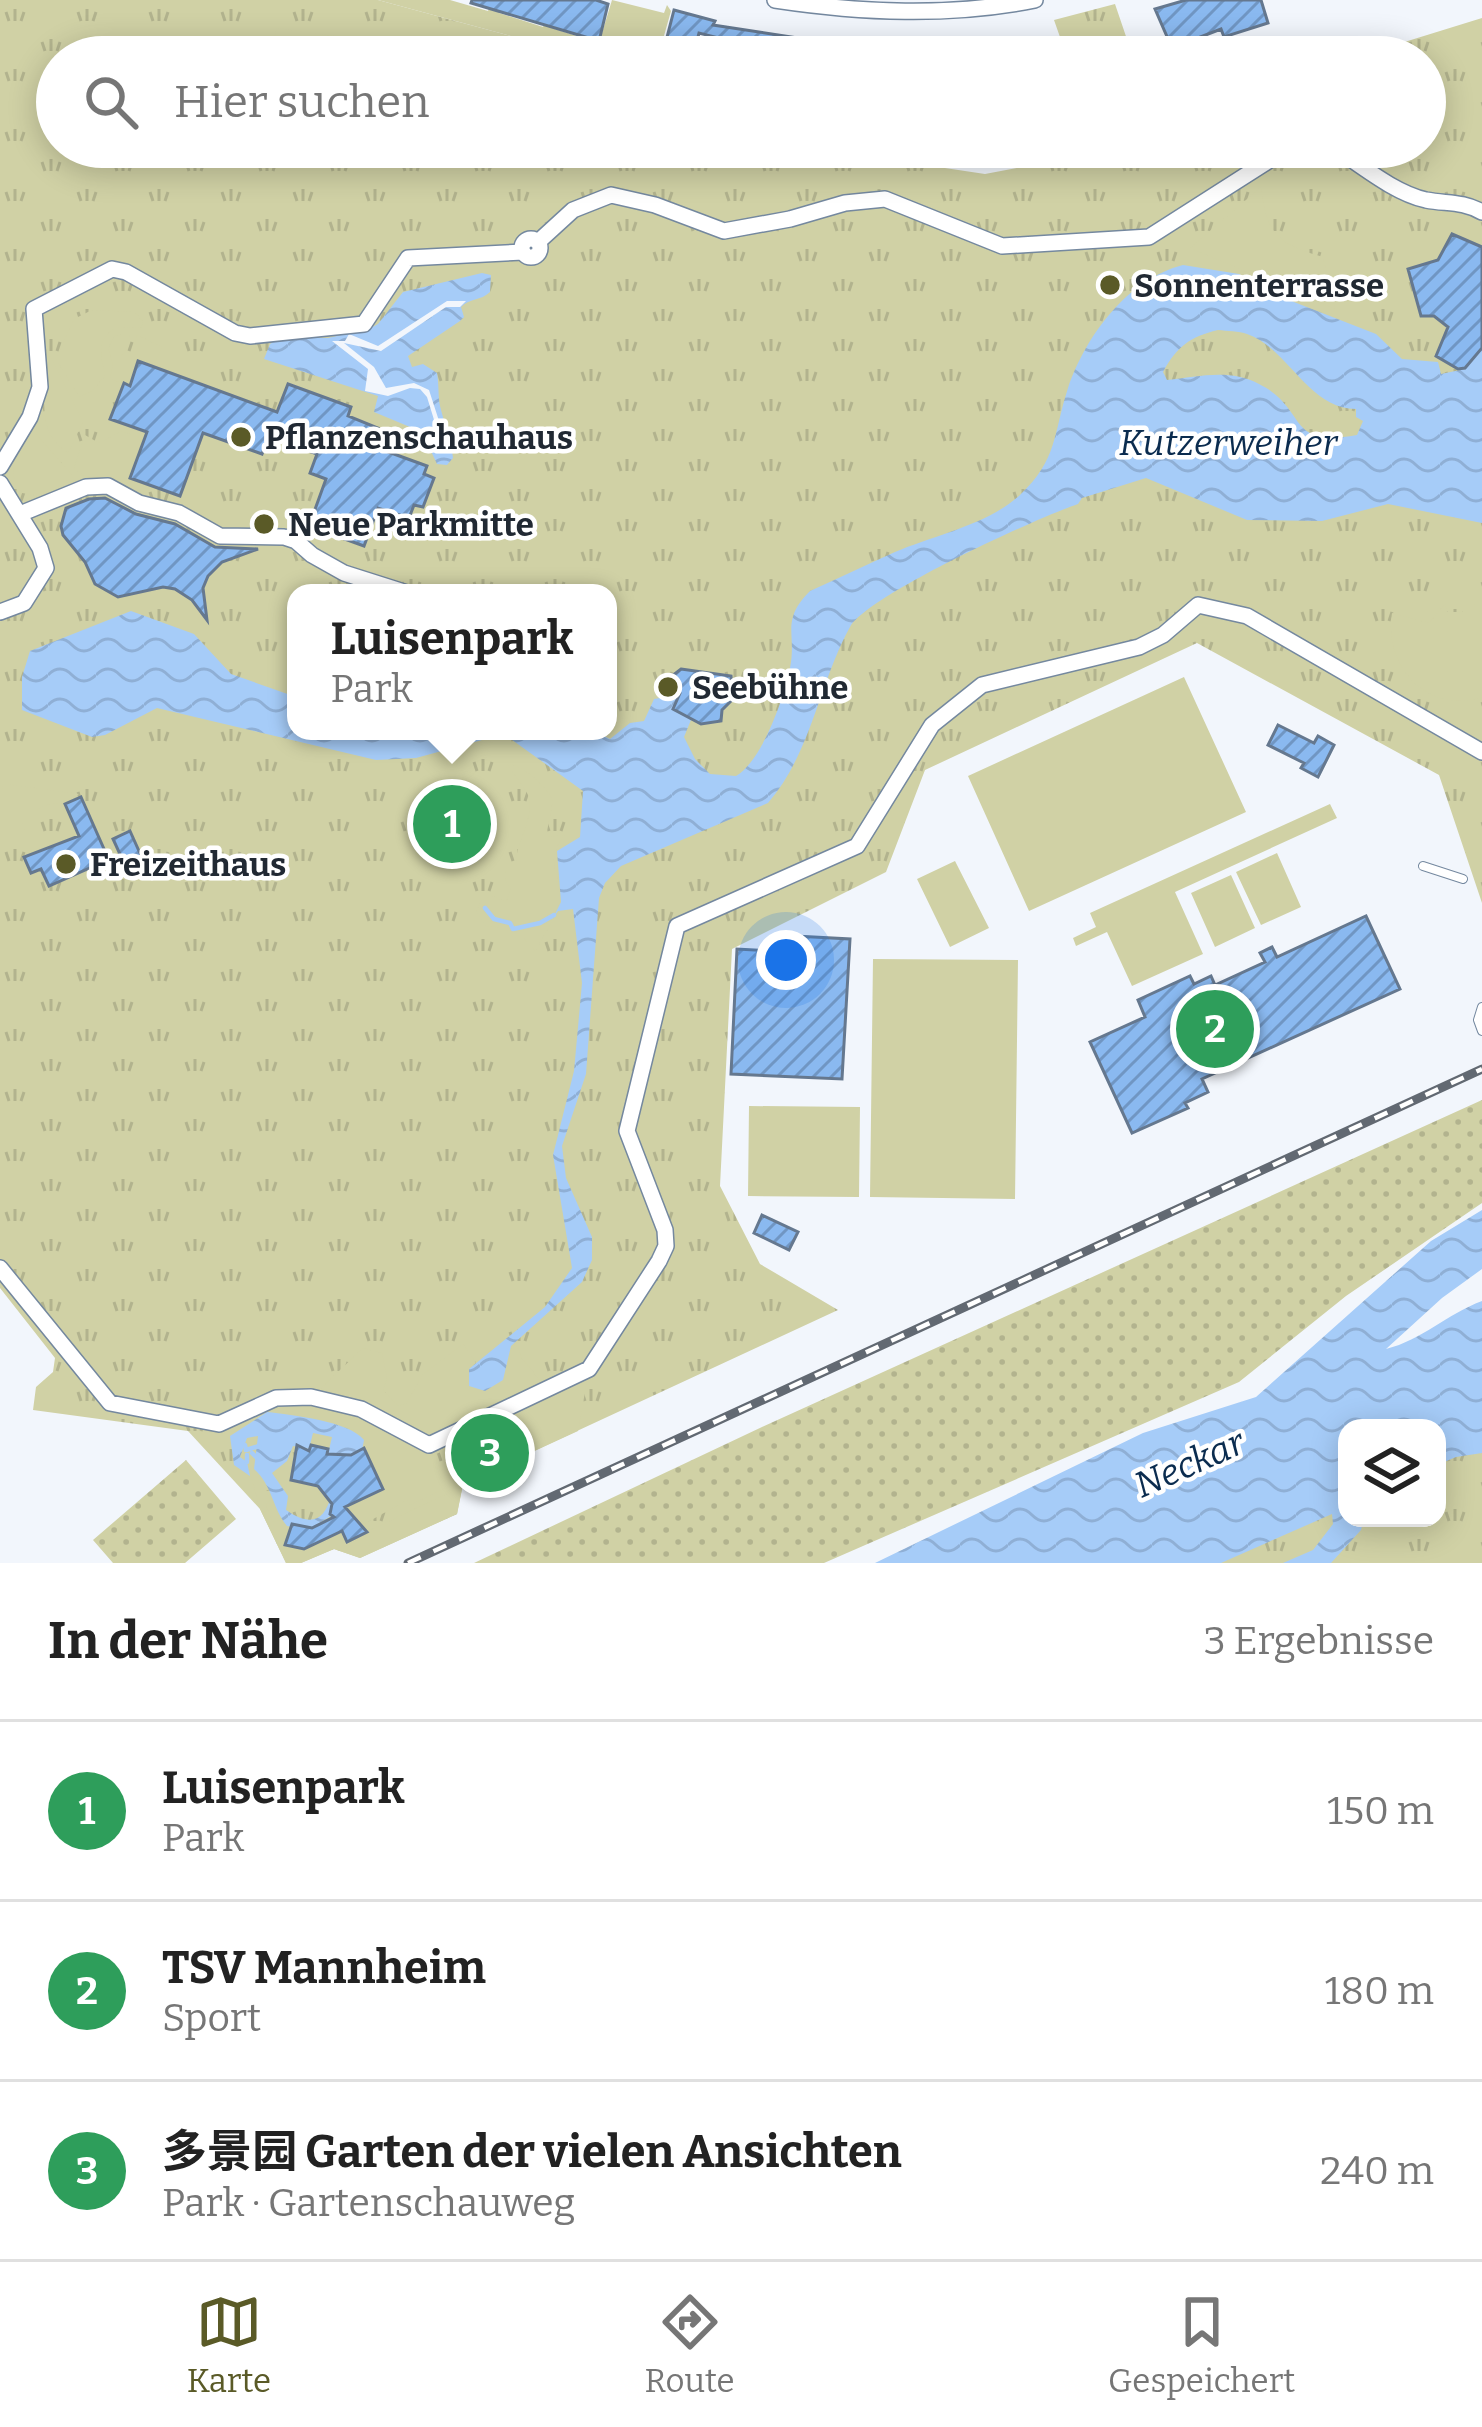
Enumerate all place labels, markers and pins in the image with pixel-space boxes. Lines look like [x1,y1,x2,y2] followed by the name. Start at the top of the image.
[1134,266,1384,306] place label: Sonnenterrasse
[1097,272,1123,298] marker: Sonnenterrasse
[265,418,573,458] place label: Pflanzenschauhaus
[228,424,254,450] marker: Pflanzenschauhaus
[288,505,534,545] place label: Neue Parkmitte
[251,511,277,537] marker: Neue Parkmitte
[692,668,848,708] place label: Seebühne
[655,674,681,700] marker: Seebühne
[413,779,491,869] pin: 1
[90,845,286,885] place label: Freizeithaus
[53,851,79,877] marker: Freizeithaus
[1176,984,1254,1074] pin: 2
[451,1408,529,1498] pin: 3

